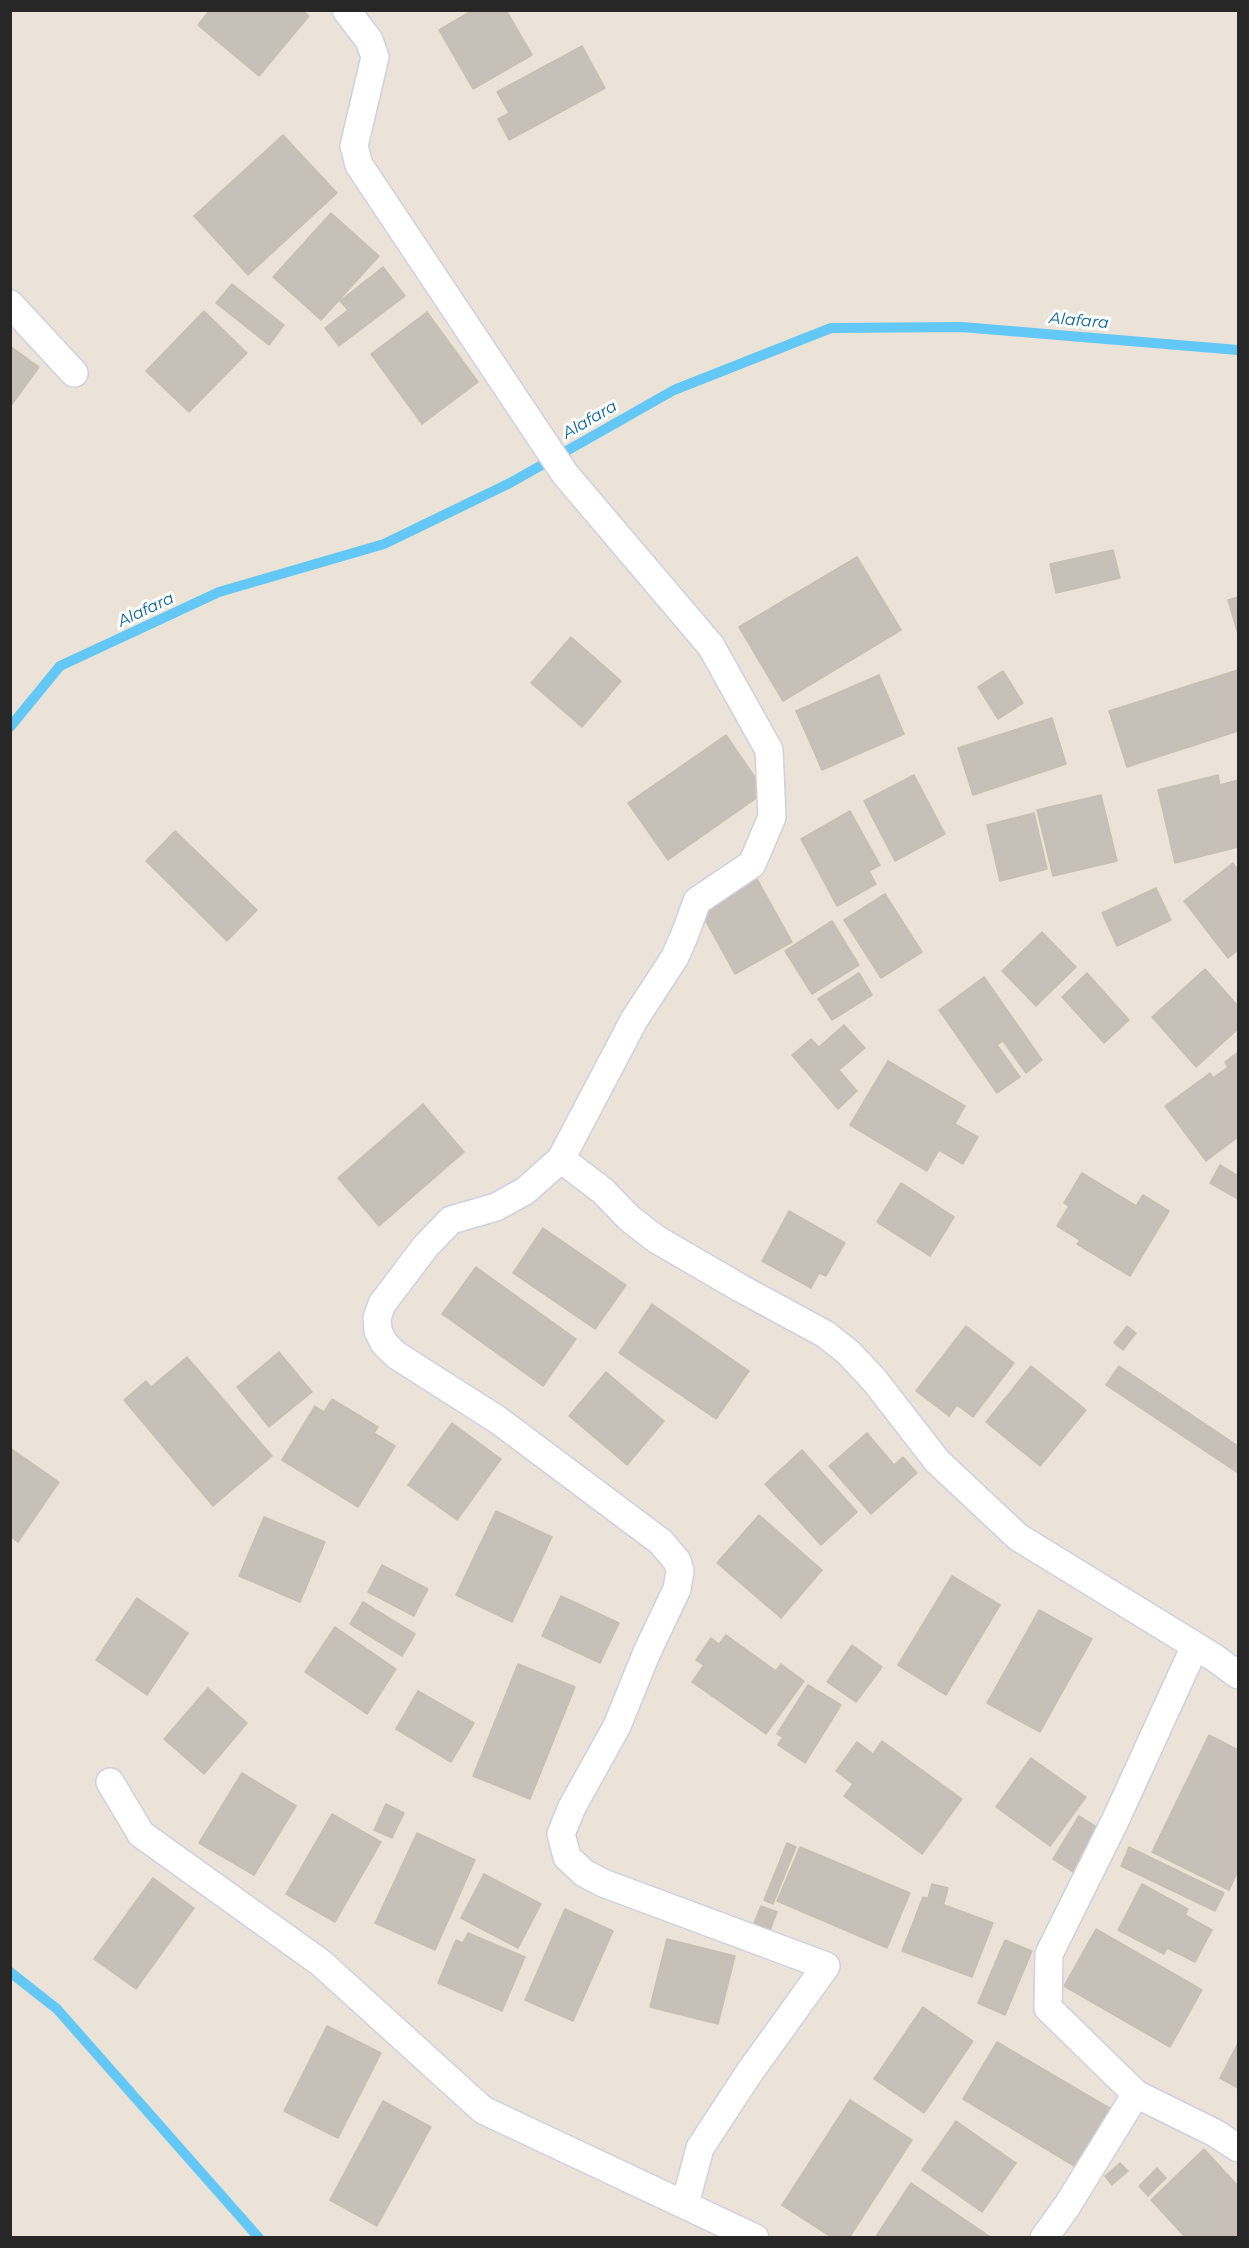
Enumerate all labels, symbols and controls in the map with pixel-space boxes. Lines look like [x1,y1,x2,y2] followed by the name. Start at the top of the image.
[1048,309,1110,333] water label: Alafara
[559,397,621,443] water label: Alafara
[115,589,177,631] water label: Alafara

